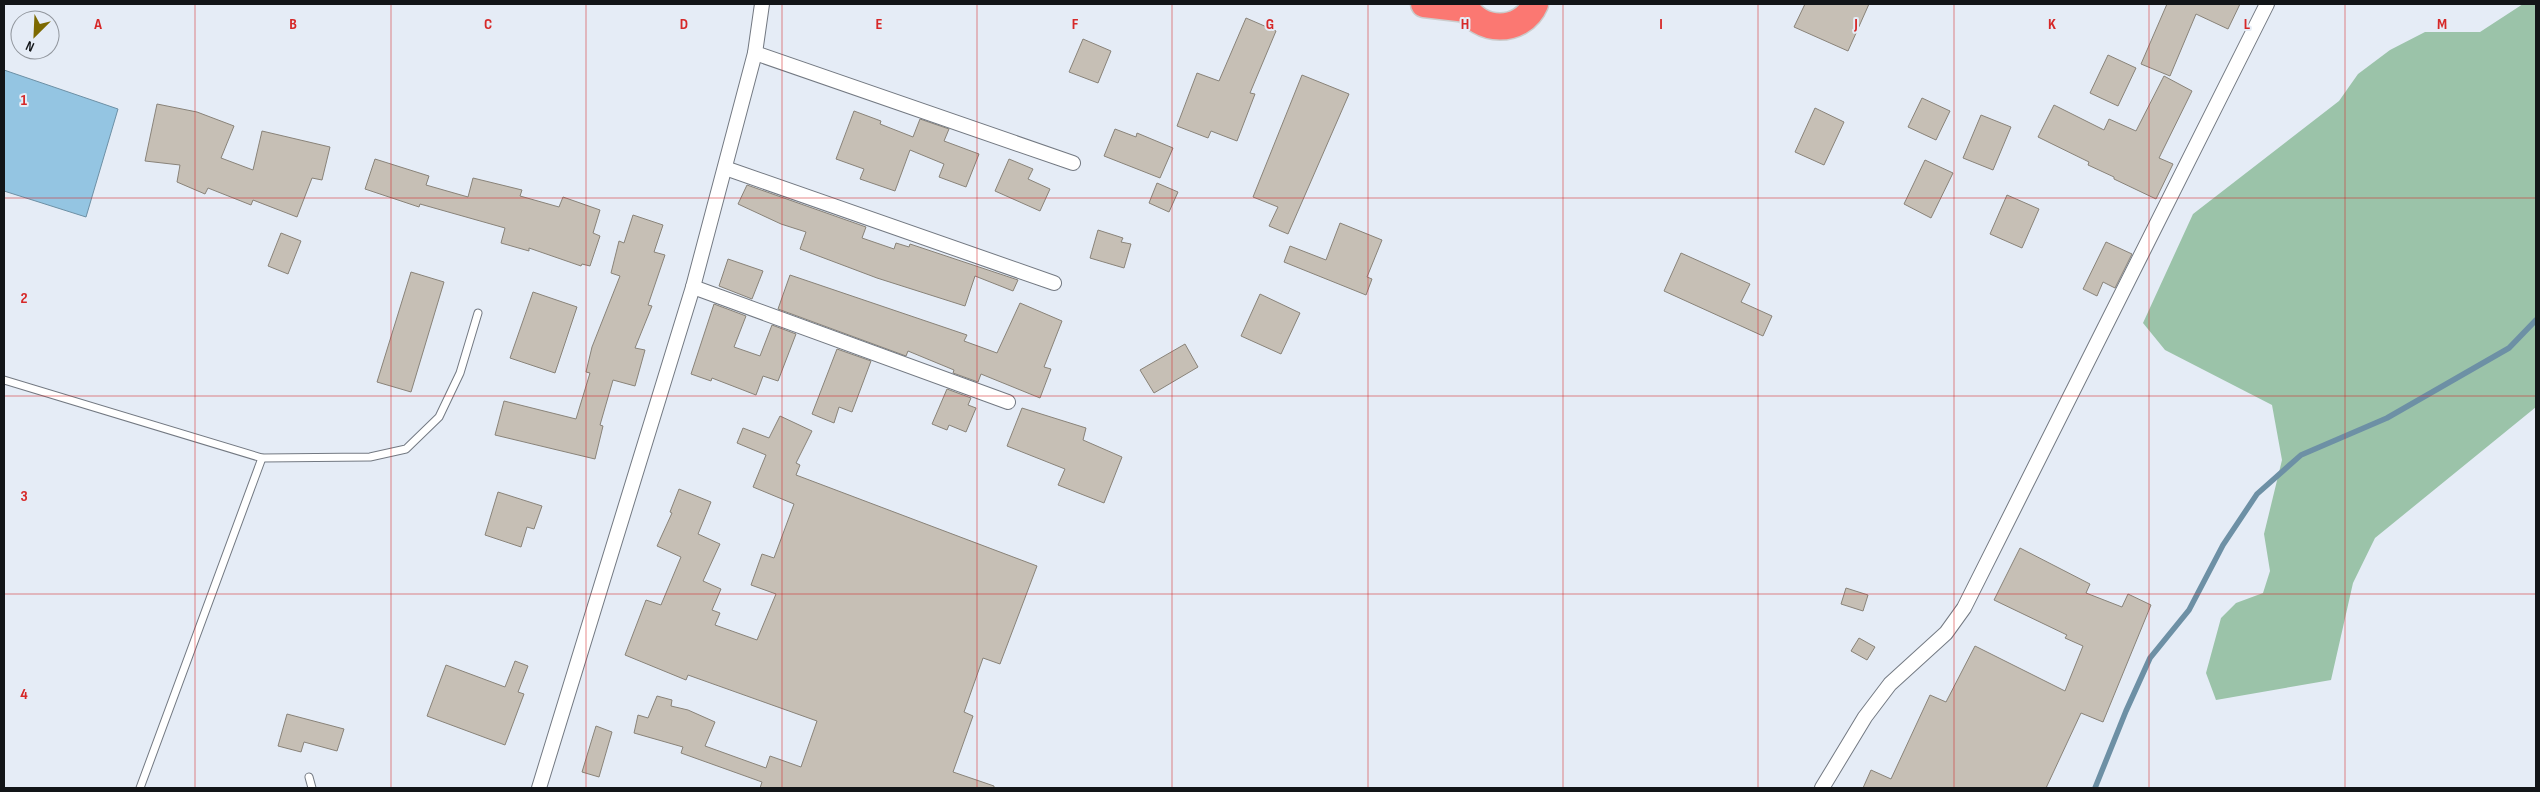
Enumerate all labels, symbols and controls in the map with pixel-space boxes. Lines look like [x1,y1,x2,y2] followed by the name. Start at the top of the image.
[10,10,60,60] north arrow
[93,15,102,34] text: A
[289,15,297,34] text: B
[484,15,492,34] text: C
[680,15,688,34] text: D
[876,15,883,34] text: E
[1072,15,1079,34] text: F
[1266,15,1274,34] text: G
[1461,15,1469,34] text: H
[1659,15,1663,34] text: I
[1853,15,1858,34] text: J
[2048,15,2056,34] text: K
[2244,15,2251,34] text: L
[2437,15,2447,34] text: M
[23,37,37,56] text: N
[21,91,28,110] text: 1
[20,289,28,308] text: 2
[20,487,28,506] text: 3
[20,685,28,704] text: 4

